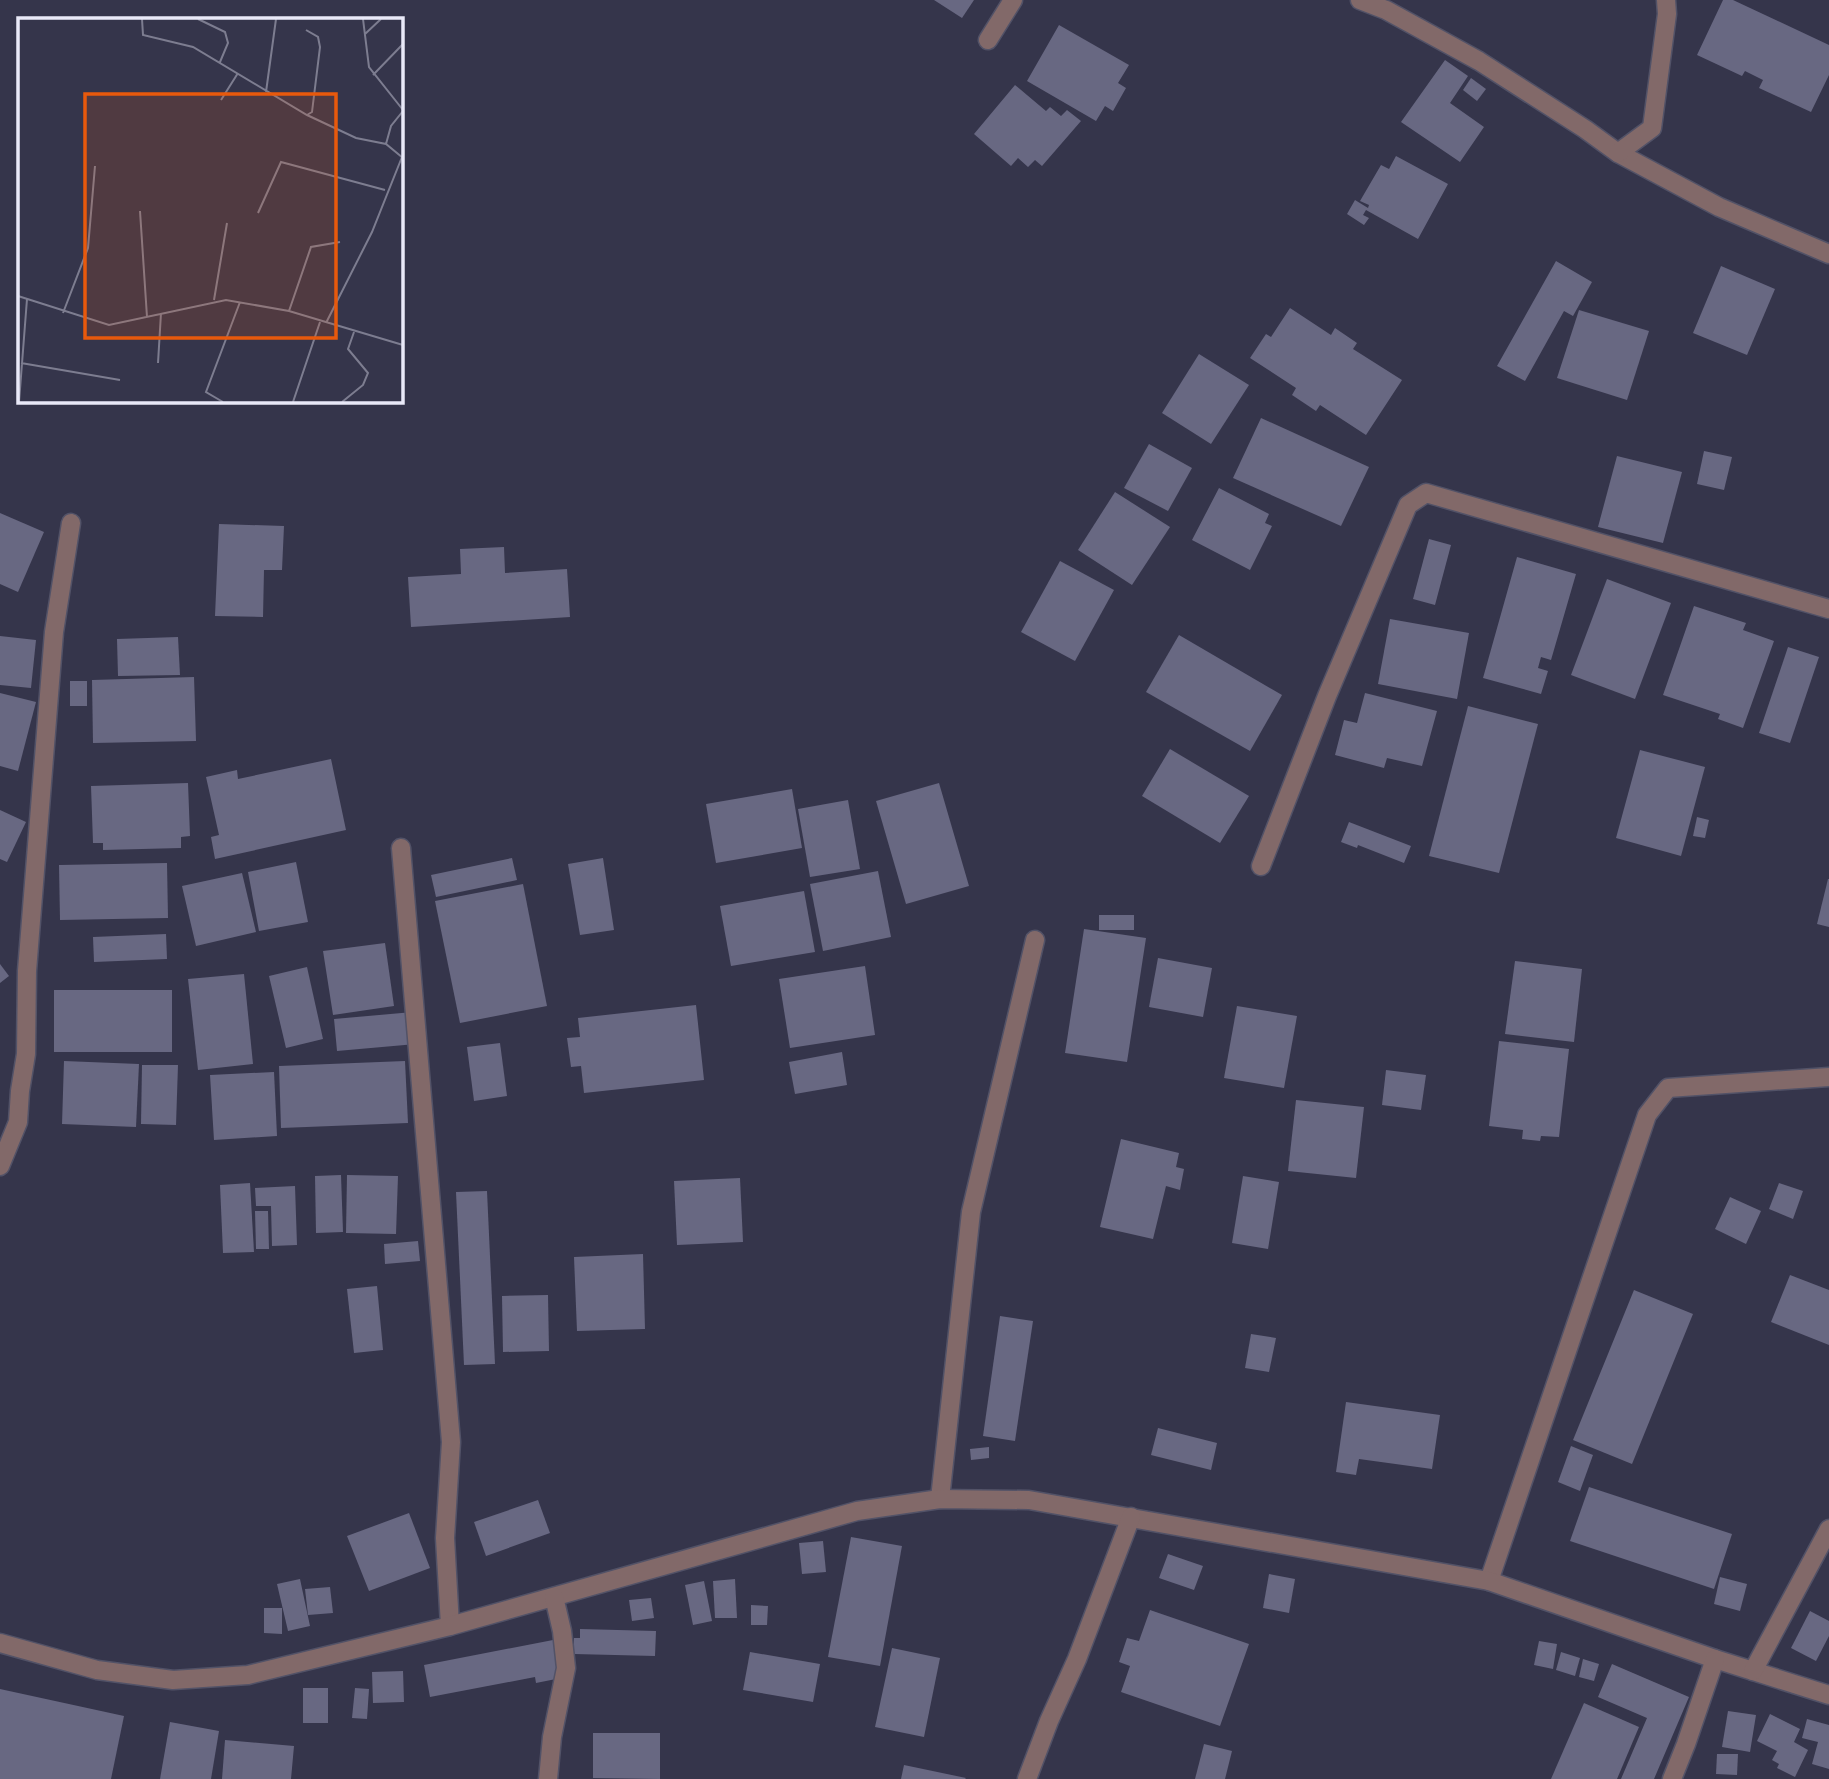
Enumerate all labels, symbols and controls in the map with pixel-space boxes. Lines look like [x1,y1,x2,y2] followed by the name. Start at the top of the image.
[18,18,402,402] inset map

